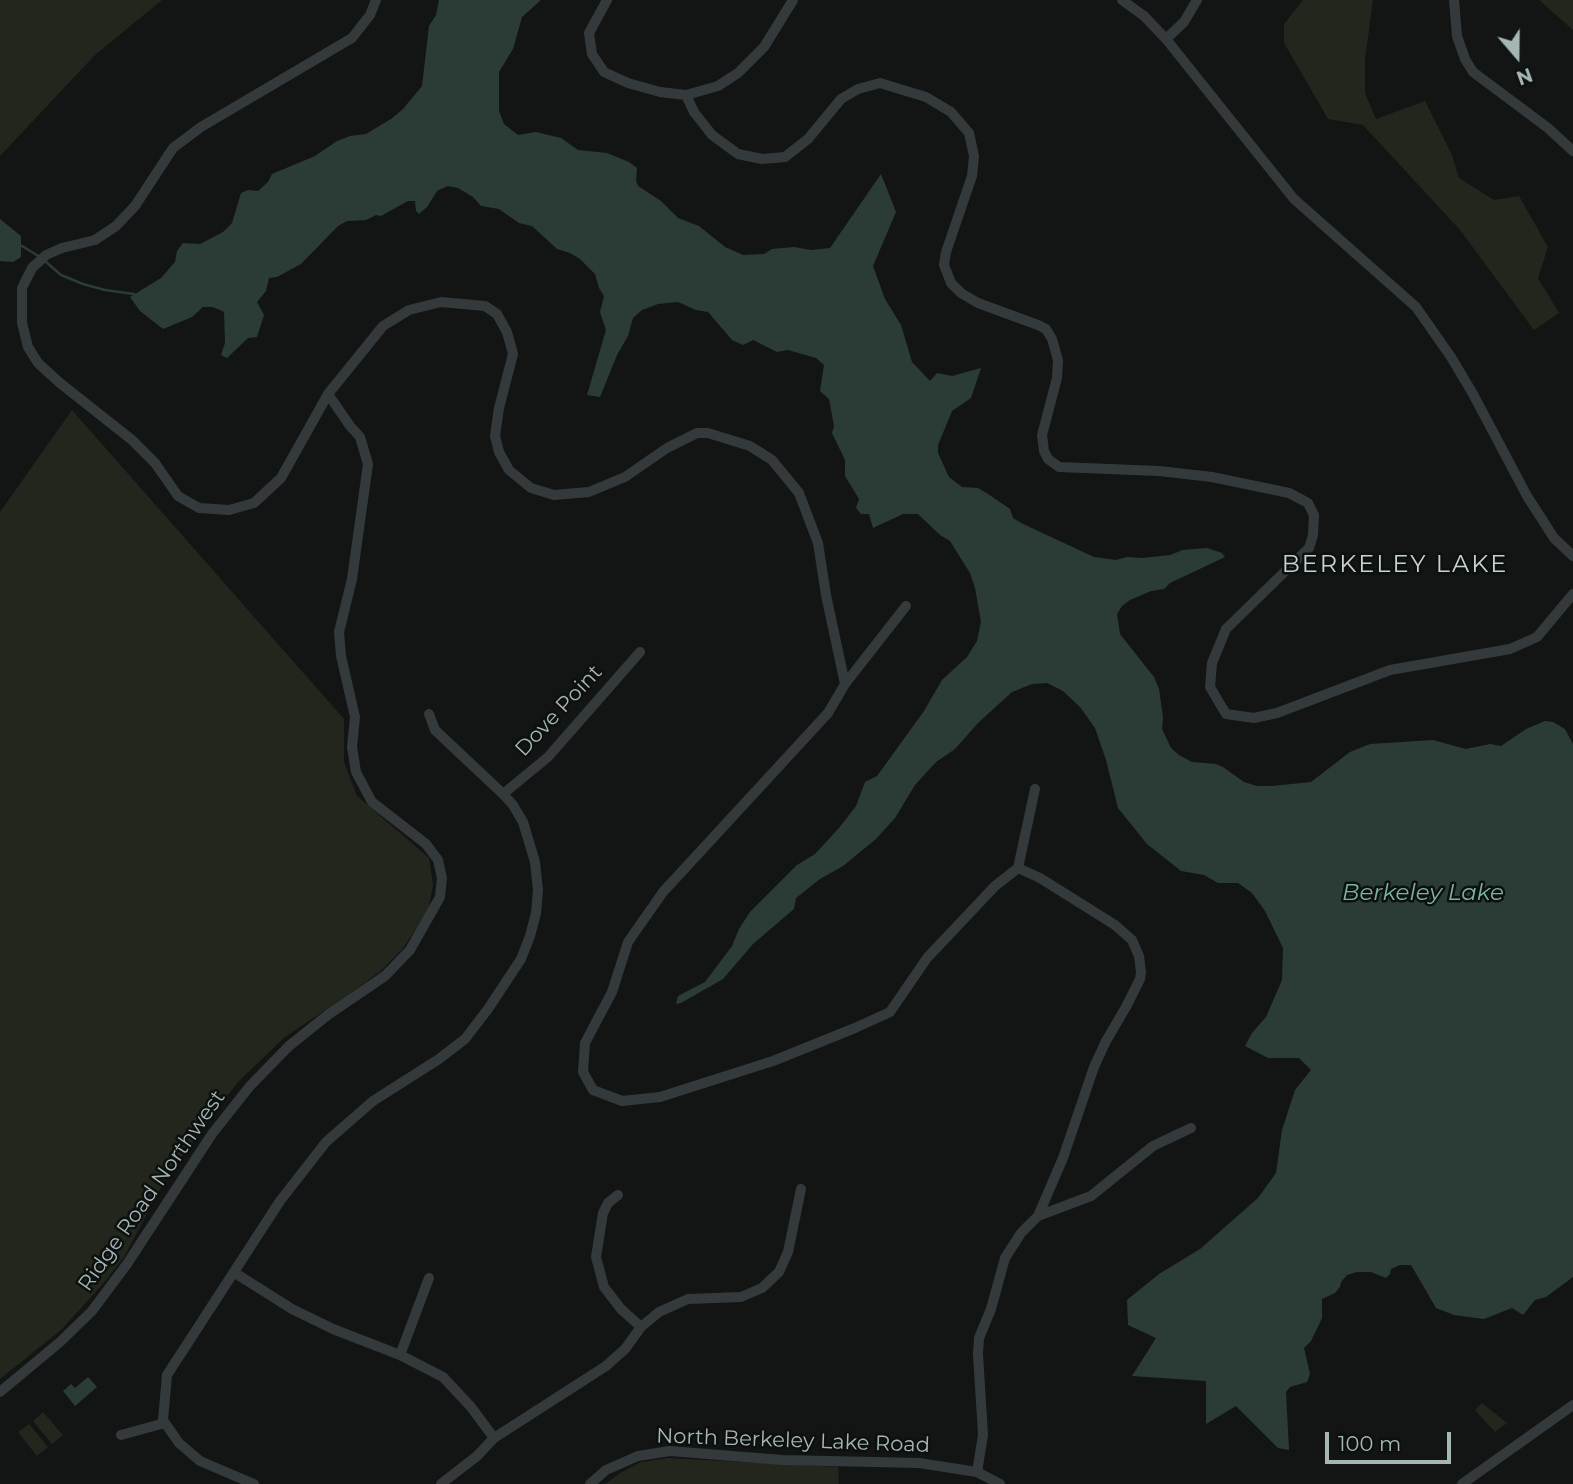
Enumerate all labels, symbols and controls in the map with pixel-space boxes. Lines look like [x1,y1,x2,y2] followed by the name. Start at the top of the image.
[1482,21,1552,91] north arrow
[1513,63,1536,90] text: N
[1283,551,1507,579] district label: BERKELEY LAKE
[510,660,608,762] street label: Dove Point
[1342,879,1504,907] water label: Berkeley Lake
[73,1086,231,1296] street label: Ridge Road Northwest
[1328,1418,1454,1462] scale bar
[656,1424,930,1458] street label: North Berkeley Lake Road
[1338,1431,1401,1456] text: 100 m

